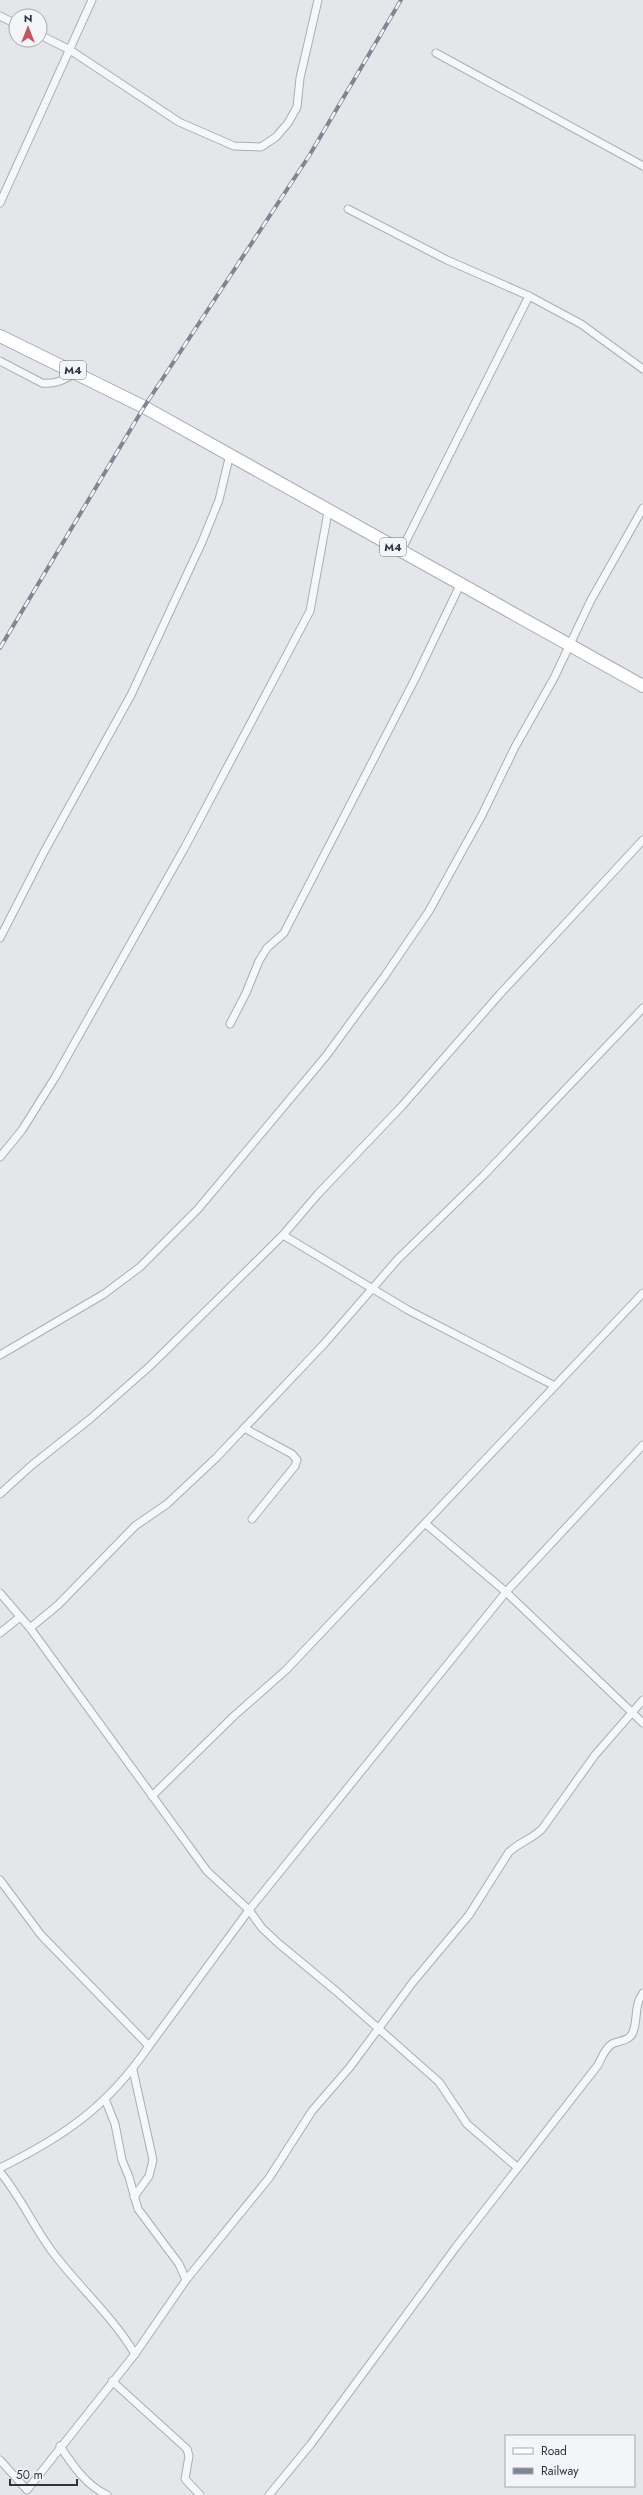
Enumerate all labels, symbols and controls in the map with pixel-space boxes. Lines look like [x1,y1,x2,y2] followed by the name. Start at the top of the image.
[8,8,48,48] north arrow
[24,10,32,26] text: N
[60,361,86,379] road number: M4
[380,538,406,556] road number: M4
[505,2435,635,2487] legend
[541,2442,567,2460] text: Road
[10,2461,77,2487] scale bar
[541,2462,579,2480] text: Railway
[16,2466,43,2484] text: 50 m

